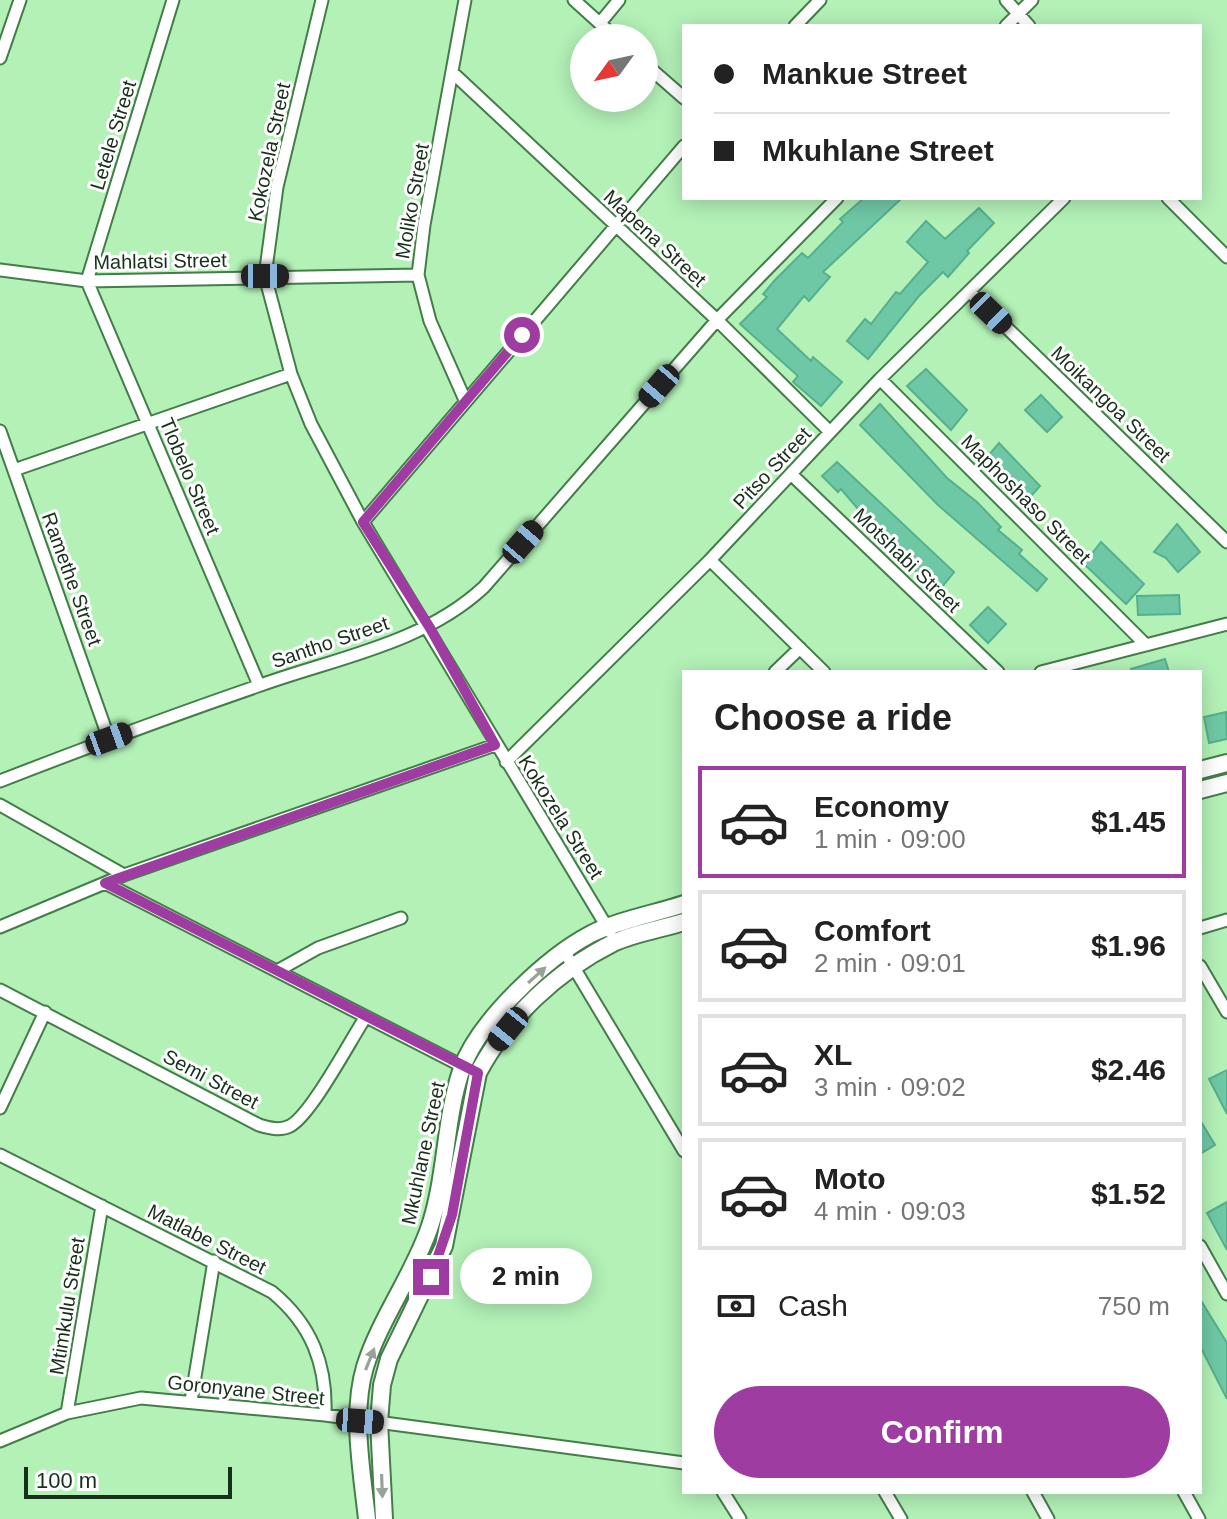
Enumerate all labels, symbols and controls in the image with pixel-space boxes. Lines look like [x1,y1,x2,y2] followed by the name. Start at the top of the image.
[570,24,658,112] north arrow
[570,24,658,112] map controls
[762,57,967,90] text: Mankue Street
[86,77,140,192] street label: Letele Street
[244,80,295,223] street label: Kokozela Street
[762,134,994,167] text: Mkuhlane Street
[391,141,433,260] street label: Moliko Street
[600,185,711,291] street label: Mapena Street
[93,249,227,273] street label: Mahlatsi Street
[241,264,289,288] car
[965,288,1017,338] car
[504,317,540,353] route start
[1047,342,1175,467] street label: Moikangoa Street
[634,360,684,412] car
[156,414,225,538] street label: Tlobelo Street
[729,422,816,513] street label: Pitso Street
[957,430,1095,568] street label: Maphoshaso Street
[849,503,965,617] street label: Motshabi Street
[38,509,106,649] street label: Ramethe Street
[498,516,548,568] car
[269,612,392,672] street label: Santho Street
[714,697,952,738] text: Choose a ride
[82,720,136,758] car
[514,751,608,883] street label: Kokozela Street
[718,786,790,858] icon: car
[814,790,949,823] text: Economy
[1091,805,1166,838] text: $1.45
[814,824,966,854] text: 1 min · 09:00
[718,910,790,982] icon: car
[814,914,931,947] text: Comfort
[1091,929,1166,962] text: $1.96
[814,948,966,978] text: 2 min · 09:01
[527,966,546,984] one-way arrow
[484,1003,532,1055] car
[718,1034,790,1106] icon: car
[814,1038,852,1071] text: XL
[160,1045,263,1113] street label: Semi Street
[1091,1053,1166,1086] text: $2.46
[814,1072,966,1102] text: 3 min · 09:02
[397,1079,449,1227] street label: Mkuhlane Street
[718,1158,790,1230] icon: car
[814,1162,886,1195] text: Moto
[1091,1177,1166,1210] text: $1.52
[814,1196,966,1226] text: 4 min · 09:03
[144,1200,270,1279] street label: Matlabe Street
[45,1235,89,1376] street label: Mtimkulu Street
[459,1249,591,1305] callout: 2 min
[413,1259,449,1295] route end
[492,1261,560,1291] text: 2 min
[714,1284,758,1328] icon: cash
[778,1289,848,1322] text: Cash
[1098,1291,1170,1321] text: 750 m
[363,1347,376,1371] one-way arrow
[166,1371,326,1409] street label: Goronyane Street
[714,1386,1170,1478] button: Confirm
[335,1407,385,1435] car
[24,1463,232,1499] scale bar
[36,1468,97,1493] text: 100 m
[375,1474,388,1499] one-way arrow

